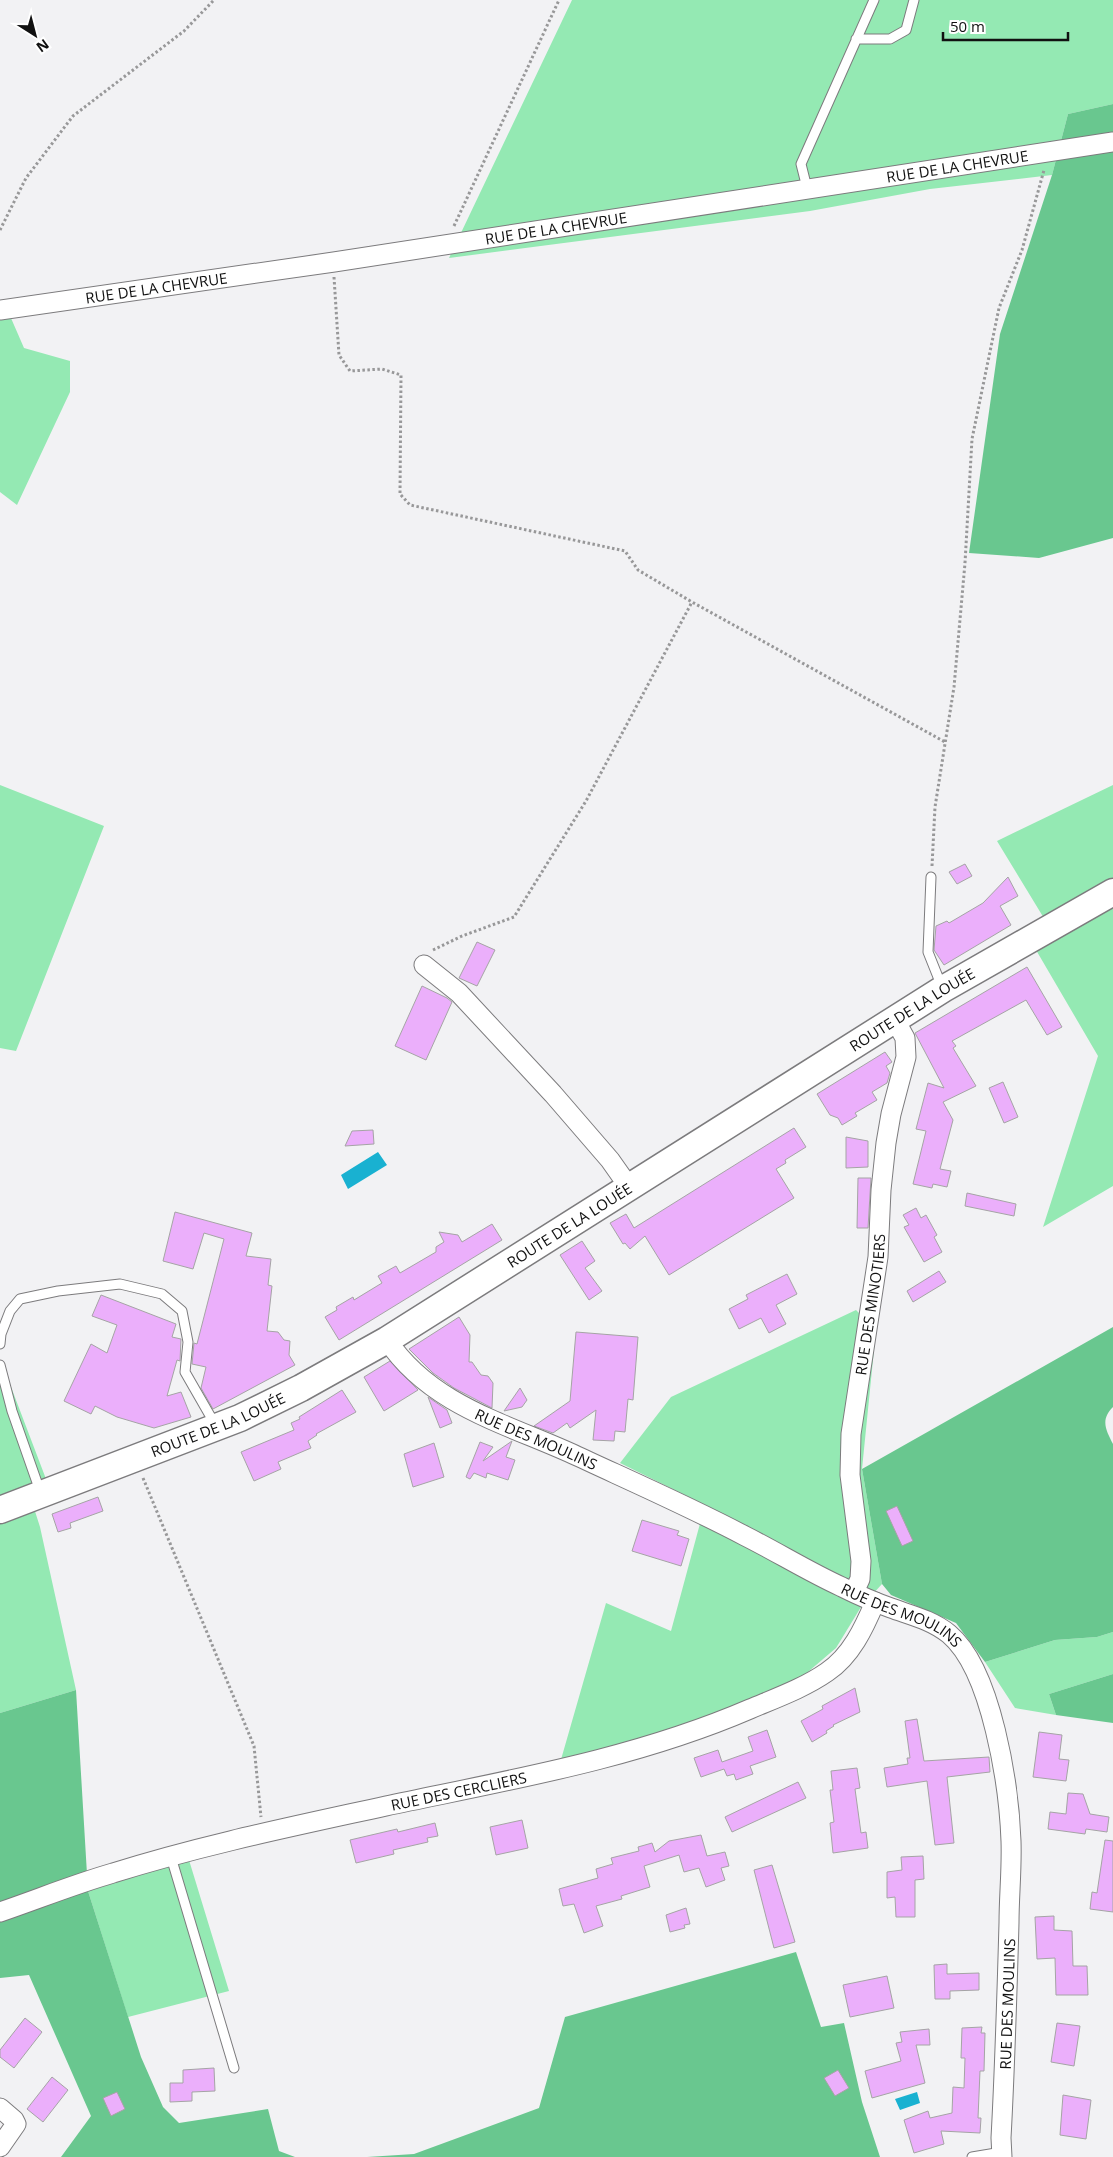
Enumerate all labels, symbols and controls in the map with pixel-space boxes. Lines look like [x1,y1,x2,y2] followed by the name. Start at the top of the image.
[10,10,60,60] north arrow
[943,10,1068,42] scale bar
[950,16,985,36] text: 50 m
[33,35,53,57] text: N
[885,145,1030,187] street label: RUE DE LA CHEVRUE
[484,207,628,249] street label: RUE DE LA CHEVRUE
[84,267,229,308] street label: RUE DE LA CHEVRUE
[846,963,978,1056] street label: ROUTE DE LA LOUÉE
[503,1178,635,1272] street label: ROUTE DE LA LOUÉE
[850,1233,889,1377] street label: RUE DES MINOTIERS
[148,1387,288,1461] street label: ROUTE DE LA LOUÉE
[472,1403,601,1474] street label: RUE DES MOULINS
[838,1578,967,1651] street label: RUE DES MOULINS
[389,1767,528,1815] street label: RUE DES CERCLIERS
[995,1938,1019,2070] street label: RUE DES MOULINS

